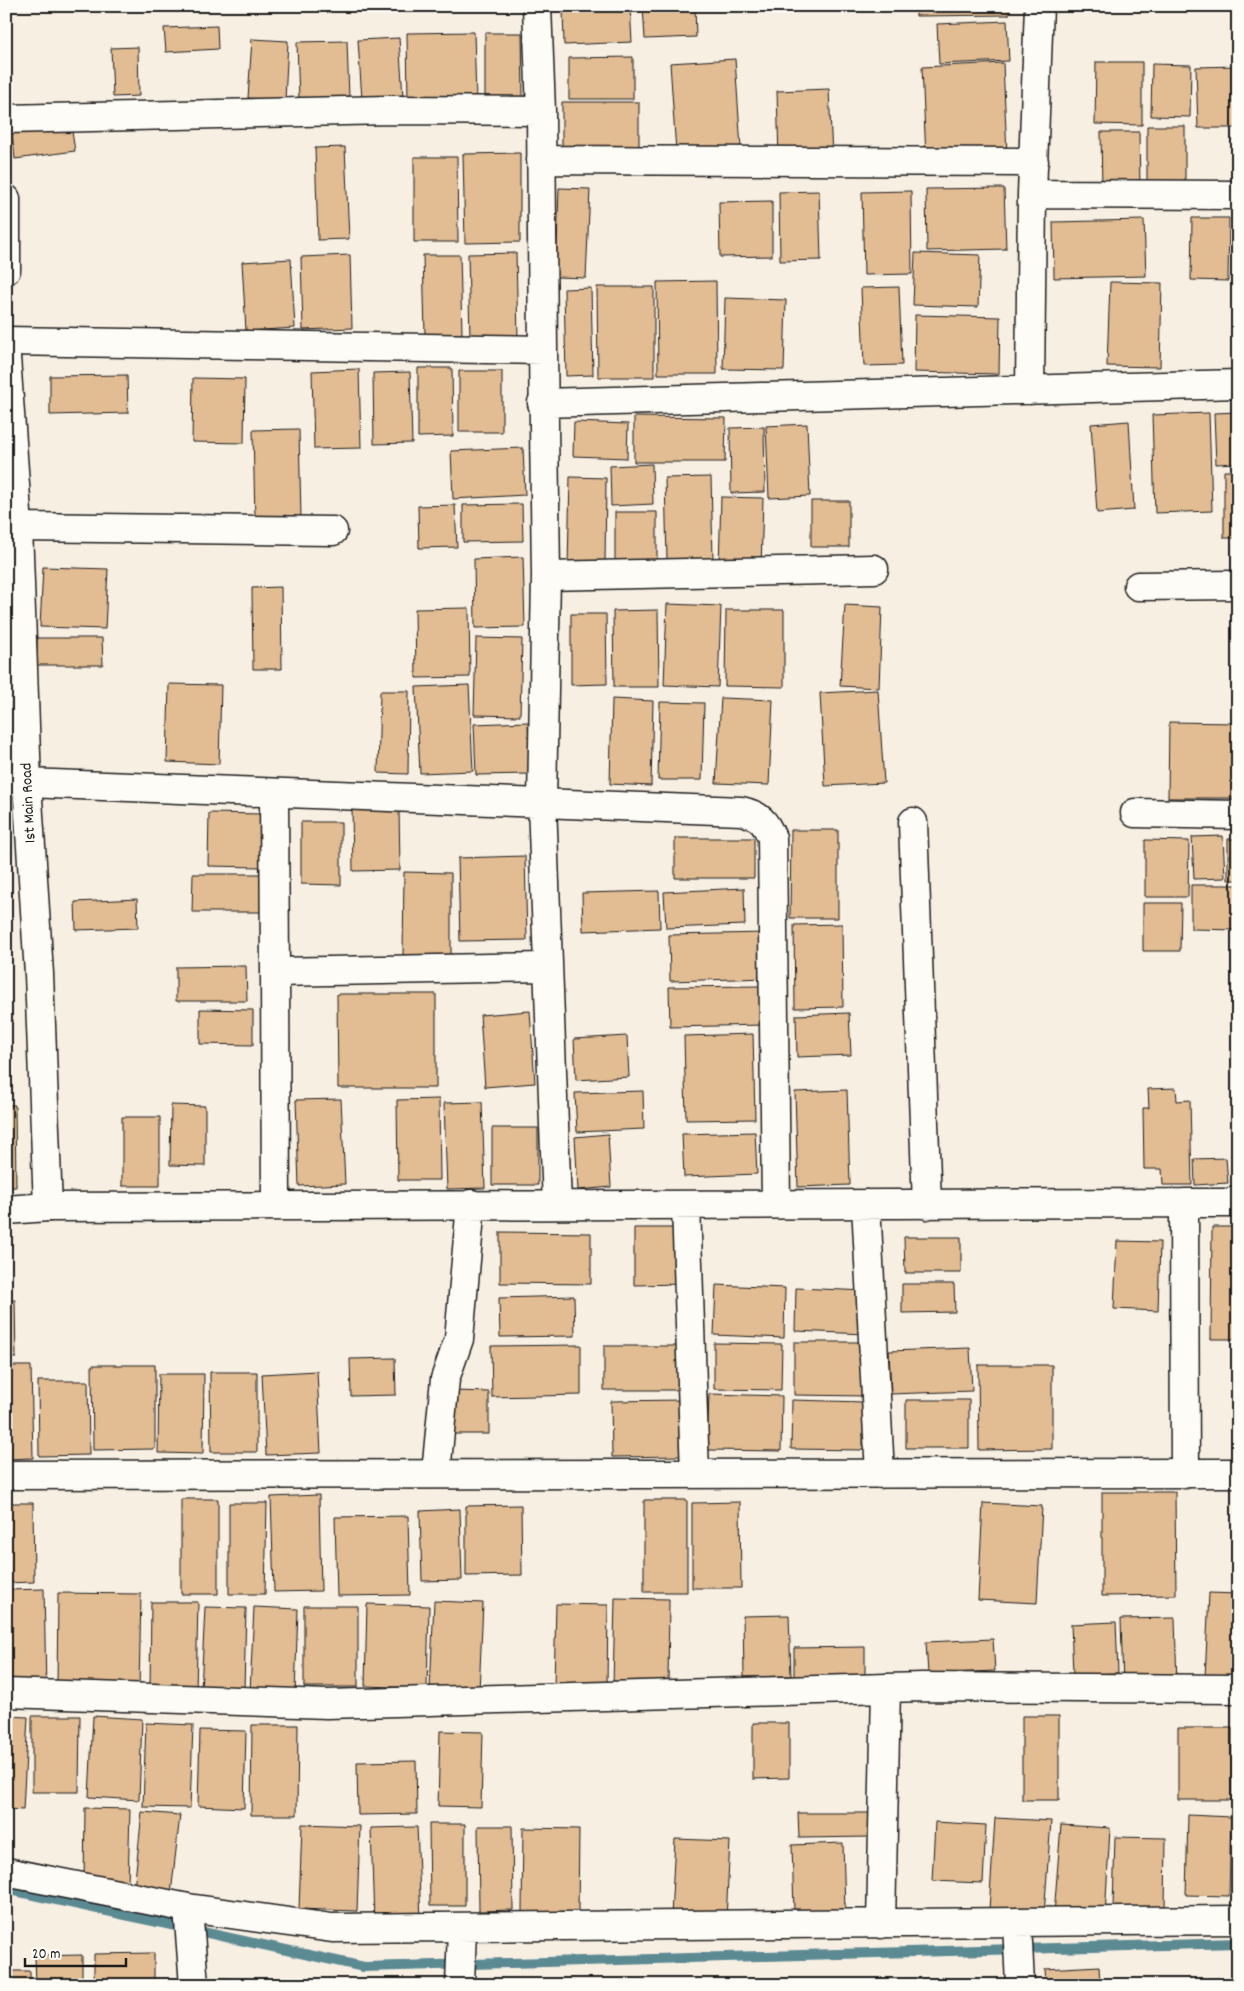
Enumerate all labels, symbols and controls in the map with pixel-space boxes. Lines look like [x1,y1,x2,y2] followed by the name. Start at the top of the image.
[15,762,43,844] street label: 1st Main Road
[25,1936,126,1968] scale bar
[32,1944,60,1966] text: 20 m

